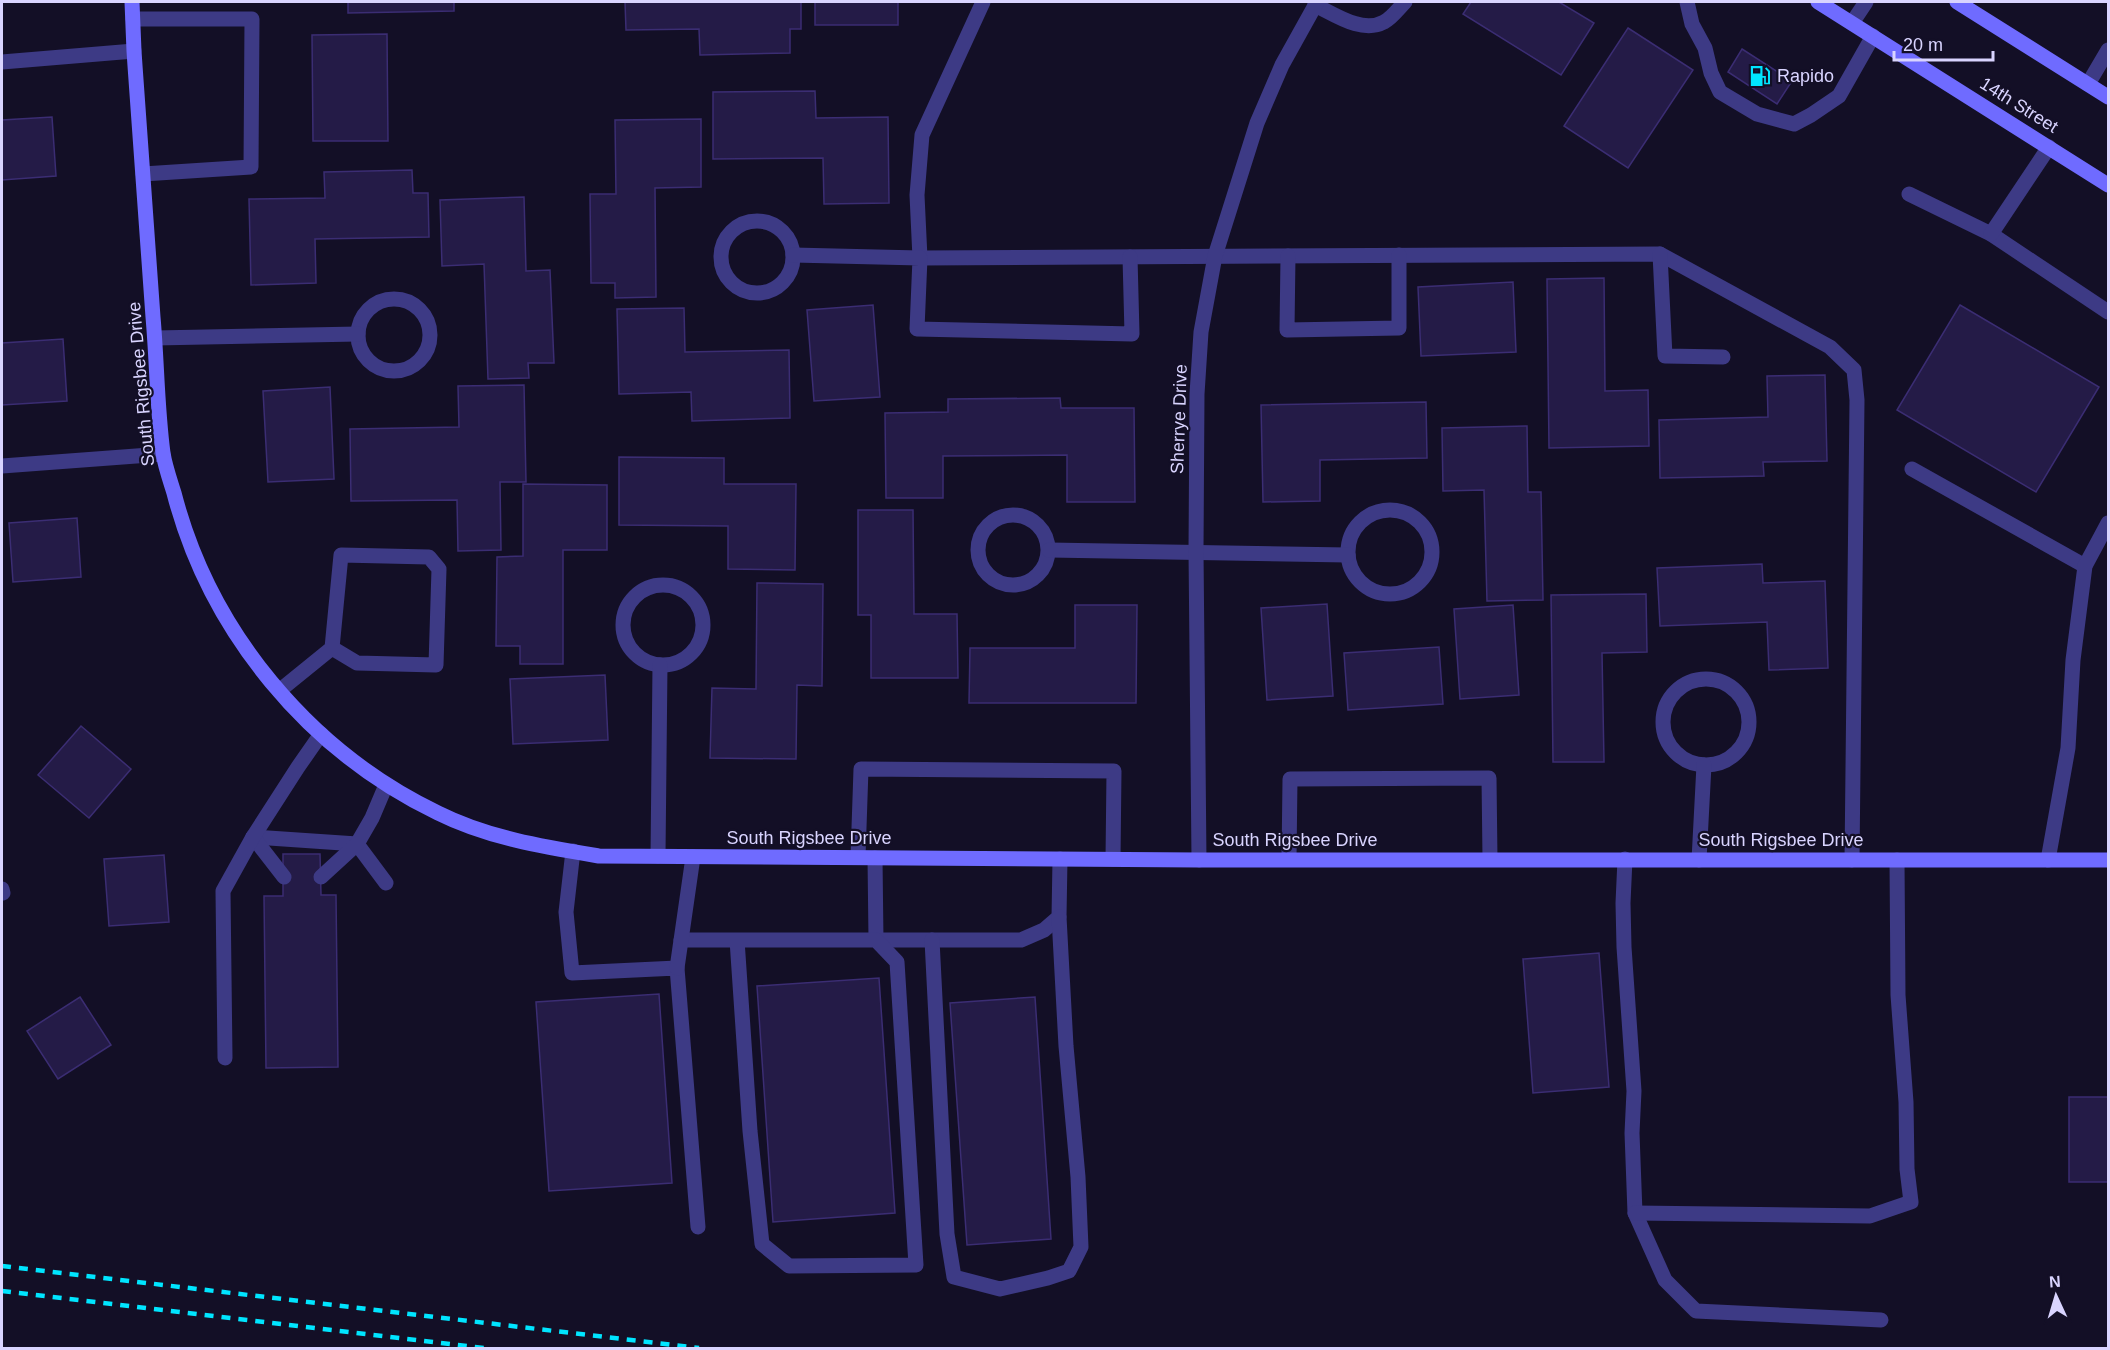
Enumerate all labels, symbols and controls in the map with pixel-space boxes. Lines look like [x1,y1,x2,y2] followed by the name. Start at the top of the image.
[1894,24,1993,62] scale bar
[1903,35,1943,55] text: 20 m
[1748,64,1772,88] fuel station icon: Rapido
[1777,66,1834,86] place label: Rapido
[1976,73,2062,137] street label: 14th Street
[124,301,158,467] street label: South Rigsbee Drive
[1167,364,1191,474] street label: Sherrye Drive
[726,828,892,848] street label: South Rigsbee Drive
[1212,830,1378,850] street label: South Rigsbee Drive
[1698,830,1864,850] street label: South Rigsbee Drive
[2026,1266,2086,1326] north arrow
[2049,1273,2061,1290] text: N

